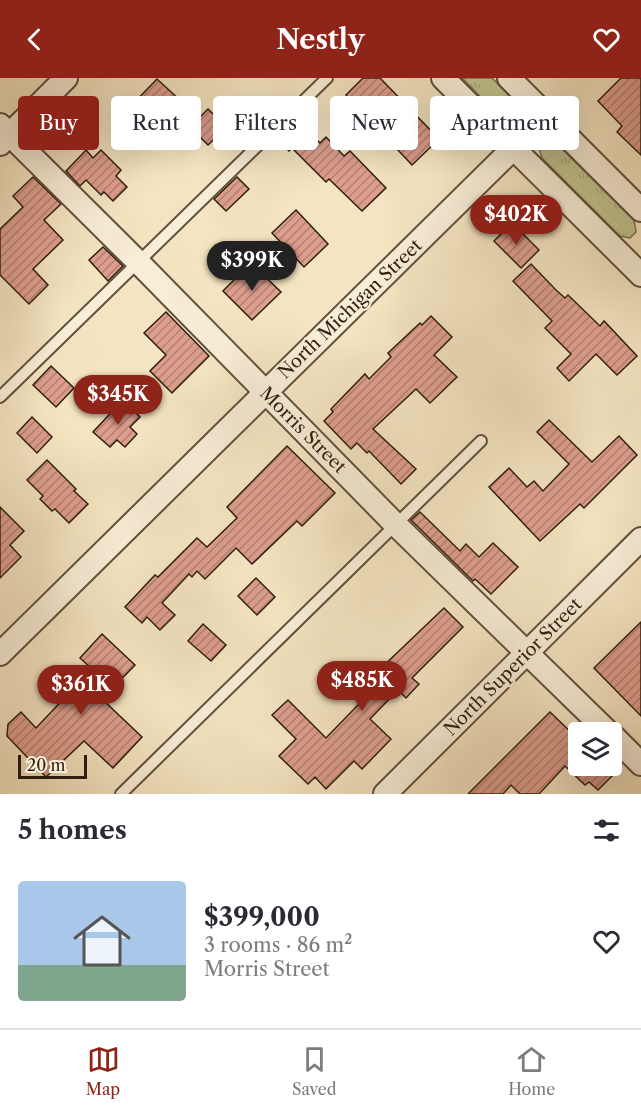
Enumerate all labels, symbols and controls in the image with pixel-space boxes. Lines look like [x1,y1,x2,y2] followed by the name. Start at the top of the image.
[18,23,51,56] icon: back
[276,23,365,56] text: Nestly
[590,23,623,56] icon: heart
[18,96,99,150] chip: Buy
[111,96,201,150] chip: Rent
[213,96,318,150] chip: Filters
[330,96,418,150] chip: New
[430,96,579,150] chip: Apartment
[474,195,558,246] pin: $402K
[484,202,548,226] text: $402K
[274,234,427,383] street label: North Michigan Street
[210,241,294,292] pin: $399K
[221,248,283,272] text: $399K
[76,375,160,426] pin: $345K
[87,382,149,406] text: $345K
[255,382,351,478] street label: Morris Street
[440,593,587,740] street label: North Superior Street
[320,661,404,712] pin: $485K
[39,665,123,716] pin: $361K
[331,668,393,692] text: $485K
[51,672,111,696] text: $361K
[568,722,622,776] map controls
[568,722,622,776] button: layers
[18,752,87,780] scale bar
[27,755,66,775] text: 20 m
[18,814,127,846] text: 5 homes
[590,814,623,847] icon: filters
[204,901,320,933] text: $399,000
[66,905,138,977] icon: home
[590,925,623,958] icon: heart
[204,933,352,957] text: 3 rooms · 86 m²
[204,957,330,981] text: Morris Street
[86,1043,120,1099] tab: Map
[292,1043,336,1099] tab: Saved
[508,1043,555,1099] tab: Home

